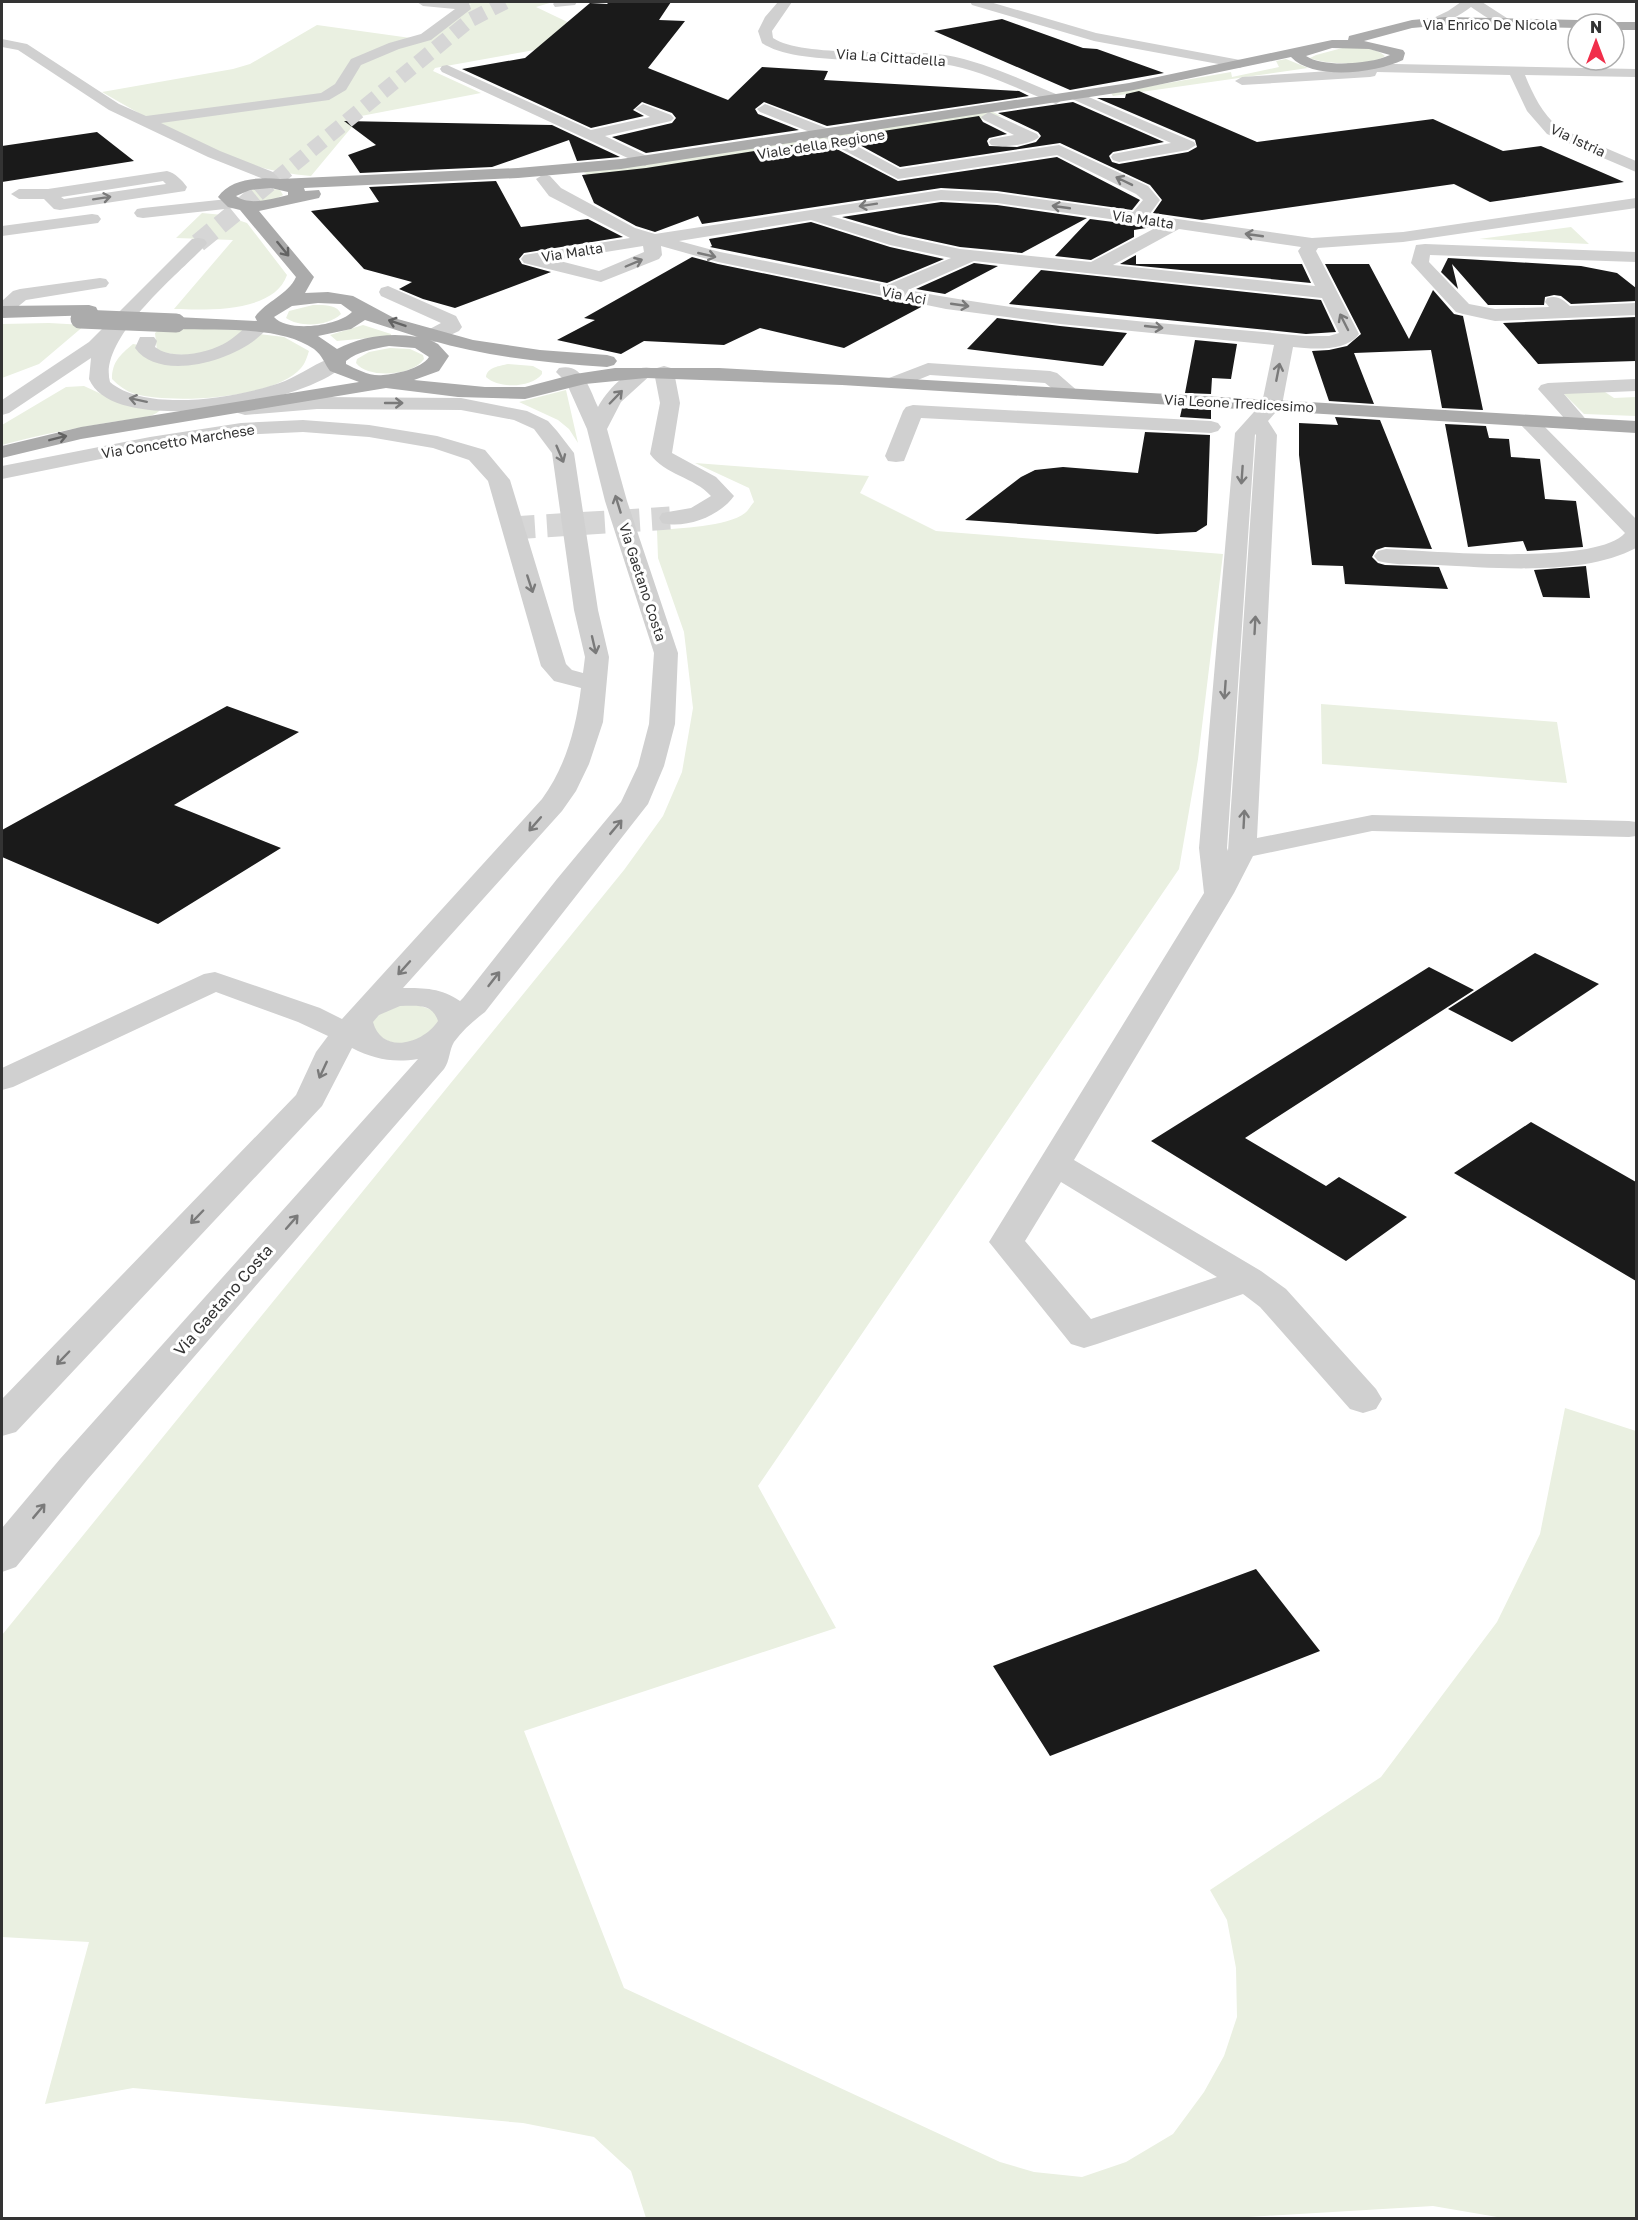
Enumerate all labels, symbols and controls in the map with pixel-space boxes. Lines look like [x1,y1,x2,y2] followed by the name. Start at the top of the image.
[1566,12,1626,72] north arrow
[1423,16,1557,33] street label: Via Enrico De Nicola
[1590,17,1602,37] text: N
[836,45,946,69] street label: Via La Cittadella
[1548,120,1608,160] street label: Via Istria
[756,126,886,162] street label: Viale della Regione
[1115,174,1133,186] one-way arrow
[92,193,111,204] one-way arrow
[858,200,878,211] one-way arrow
[1052,202,1072,213] one-way arrow
[1111,206,1175,232] street label: Via Malta
[1245,229,1265,240] one-way arrow
[540,239,604,265] street label: Via Malta
[276,241,289,257] one-way arrow
[697,249,716,261] one-way arrow
[624,257,643,268] one-way arrow
[880,282,928,308] street label: Via Aci
[950,300,970,311] one-way arrow
[1337,314,1349,332] one-way arrow
[388,317,407,328] one-way arrow
[1143,322,1163,333] one-way arrow
[1273,363,1284,383] one-way arrow
[609,389,623,404] one-way arrow
[1164,391,1314,415] street label: Via Leone Tredicesimo
[129,394,148,405] one-way arrow
[383,397,403,409] one-way arrow
[100,420,256,462] street label: Via Concetto Marchese
[49,432,68,444] one-way arrow
[555,444,566,462] one-way arrow
[1236,464,1247,484] one-way arrow
[612,495,623,514] one-way arrow
[616,521,670,643] street label: Via Gaetano Costa
[525,574,536,593] one-way arrow
[1250,615,1261,635] one-way arrow
[588,635,600,654] one-way arrow
[1219,680,1230,700] one-way arrow
[1238,810,1249,830] one-way arrow
[528,816,542,831] one-way arrow
[609,819,622,835] one-way arrow
[397,961,411,976] one-way arrow
[487,971,500,987] one-way arrow
[317,1061,328,1079] one-way arrow
[190,1209,205,1224] one-way arrow
[285,1215,299,1230] one-way arrow
[169,1240,277,1360] street label: Via Gaetano Costa
[55,1350,70,1365] one-way arrow
[32,1504,46,1519] one-way arrow

